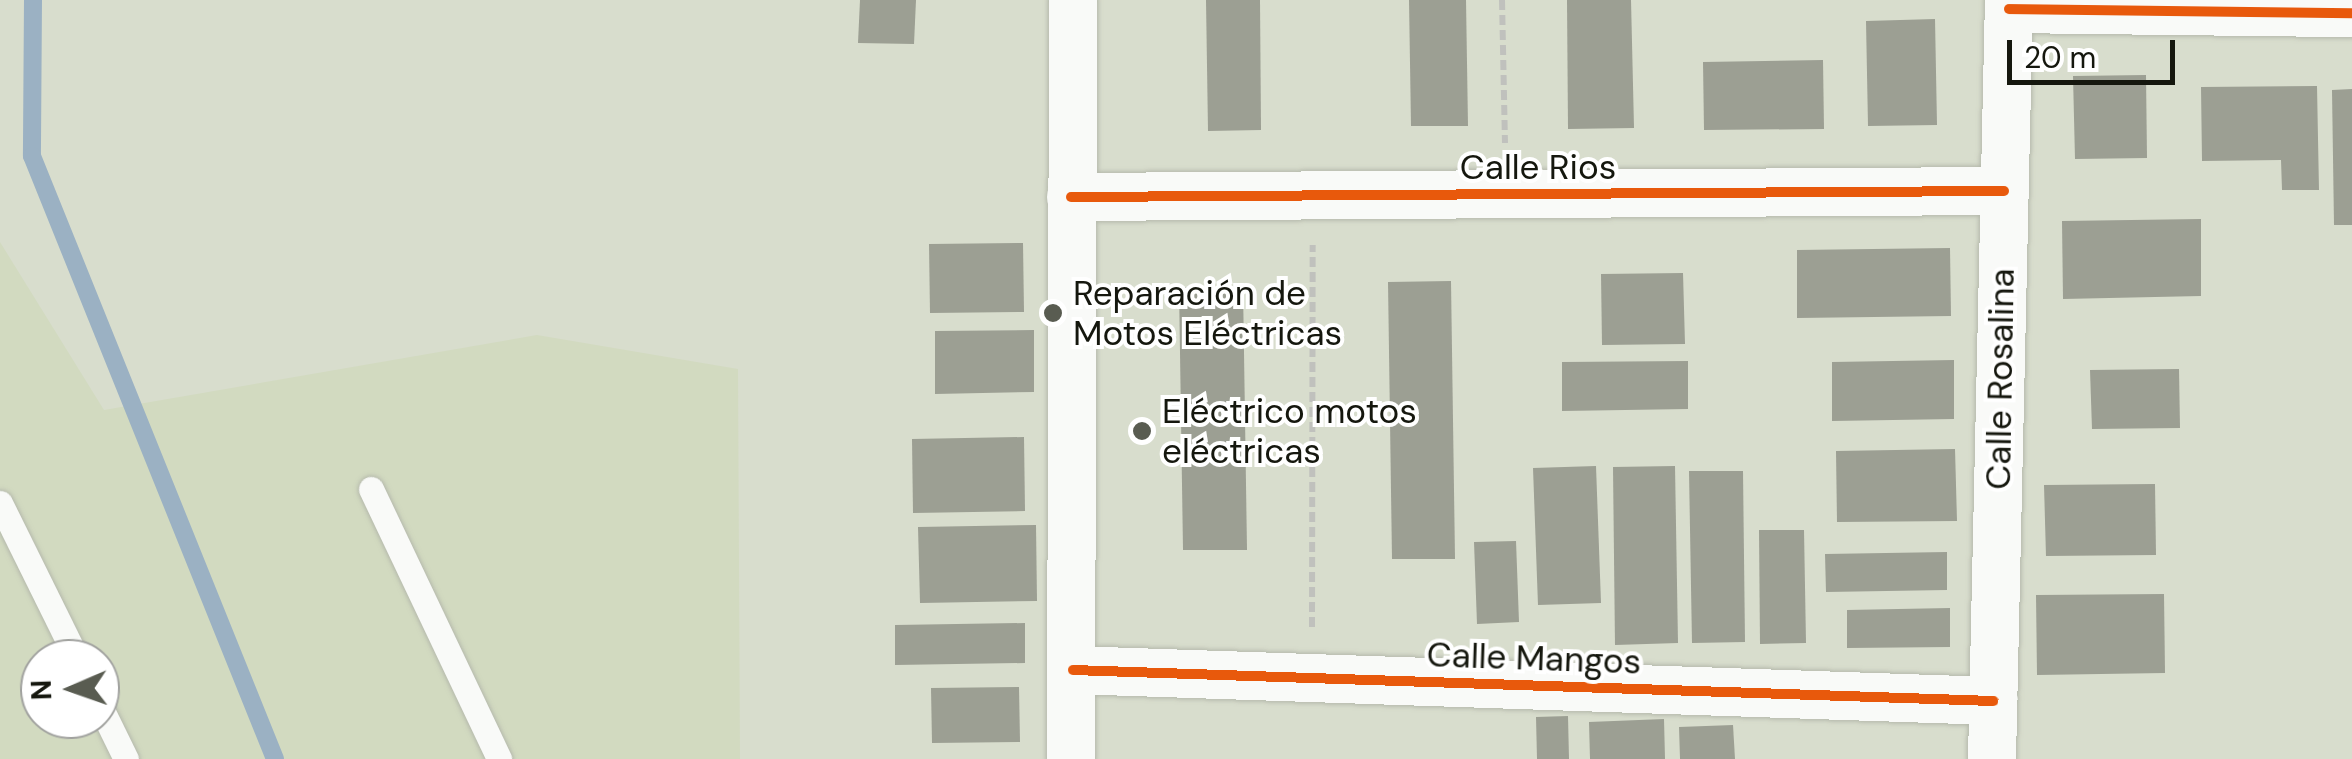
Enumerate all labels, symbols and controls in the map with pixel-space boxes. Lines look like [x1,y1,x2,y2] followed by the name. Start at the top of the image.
[2012,20,2180,82] scale bar
[2024,38,2096,77] text: 20 m
[1460,146,1616,188] street label: Calle Rios
[1977,268,2023,490] street label: Calle Rosalina
[1073,272,1342,354] place label: Reparación de Motos Eléctricas
[1042,302,1064,324] marker: Reparación de Motos Eléctricas
[1162,390,1417,472] place label: Eléctrico motos eléctricas
[1131,420,1153,442] marker: Eléctrico motos eléctricas
[1426,633,1642,683] street label: Calle Mangos
[20,639,120,739] north arrow
[23,679,60,701] text: N

